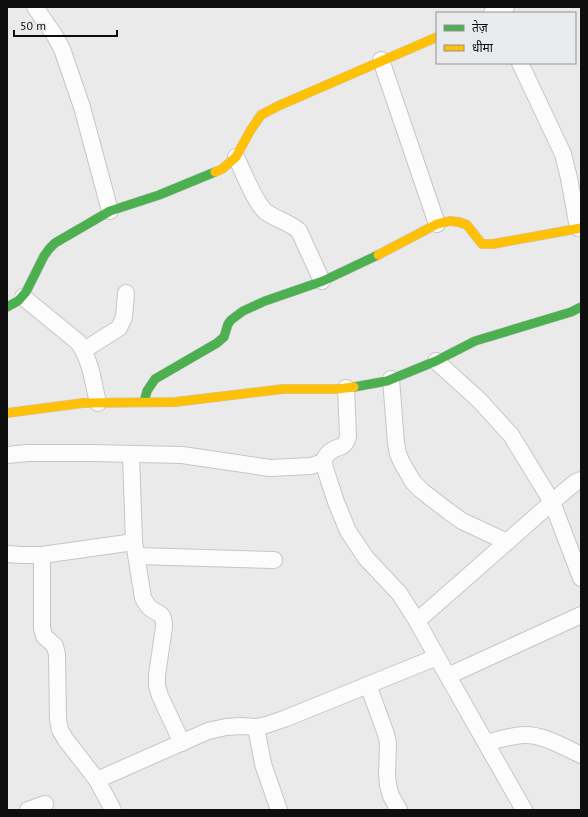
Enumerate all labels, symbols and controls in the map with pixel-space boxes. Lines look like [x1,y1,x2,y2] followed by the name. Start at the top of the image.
[14,12,117,38] scale bar
[436,12,576,64] legend
[20,18,46,33] text: 50 m
[472,20,489,35] text: तेज़
[472,40,494,55] text: धीमा

